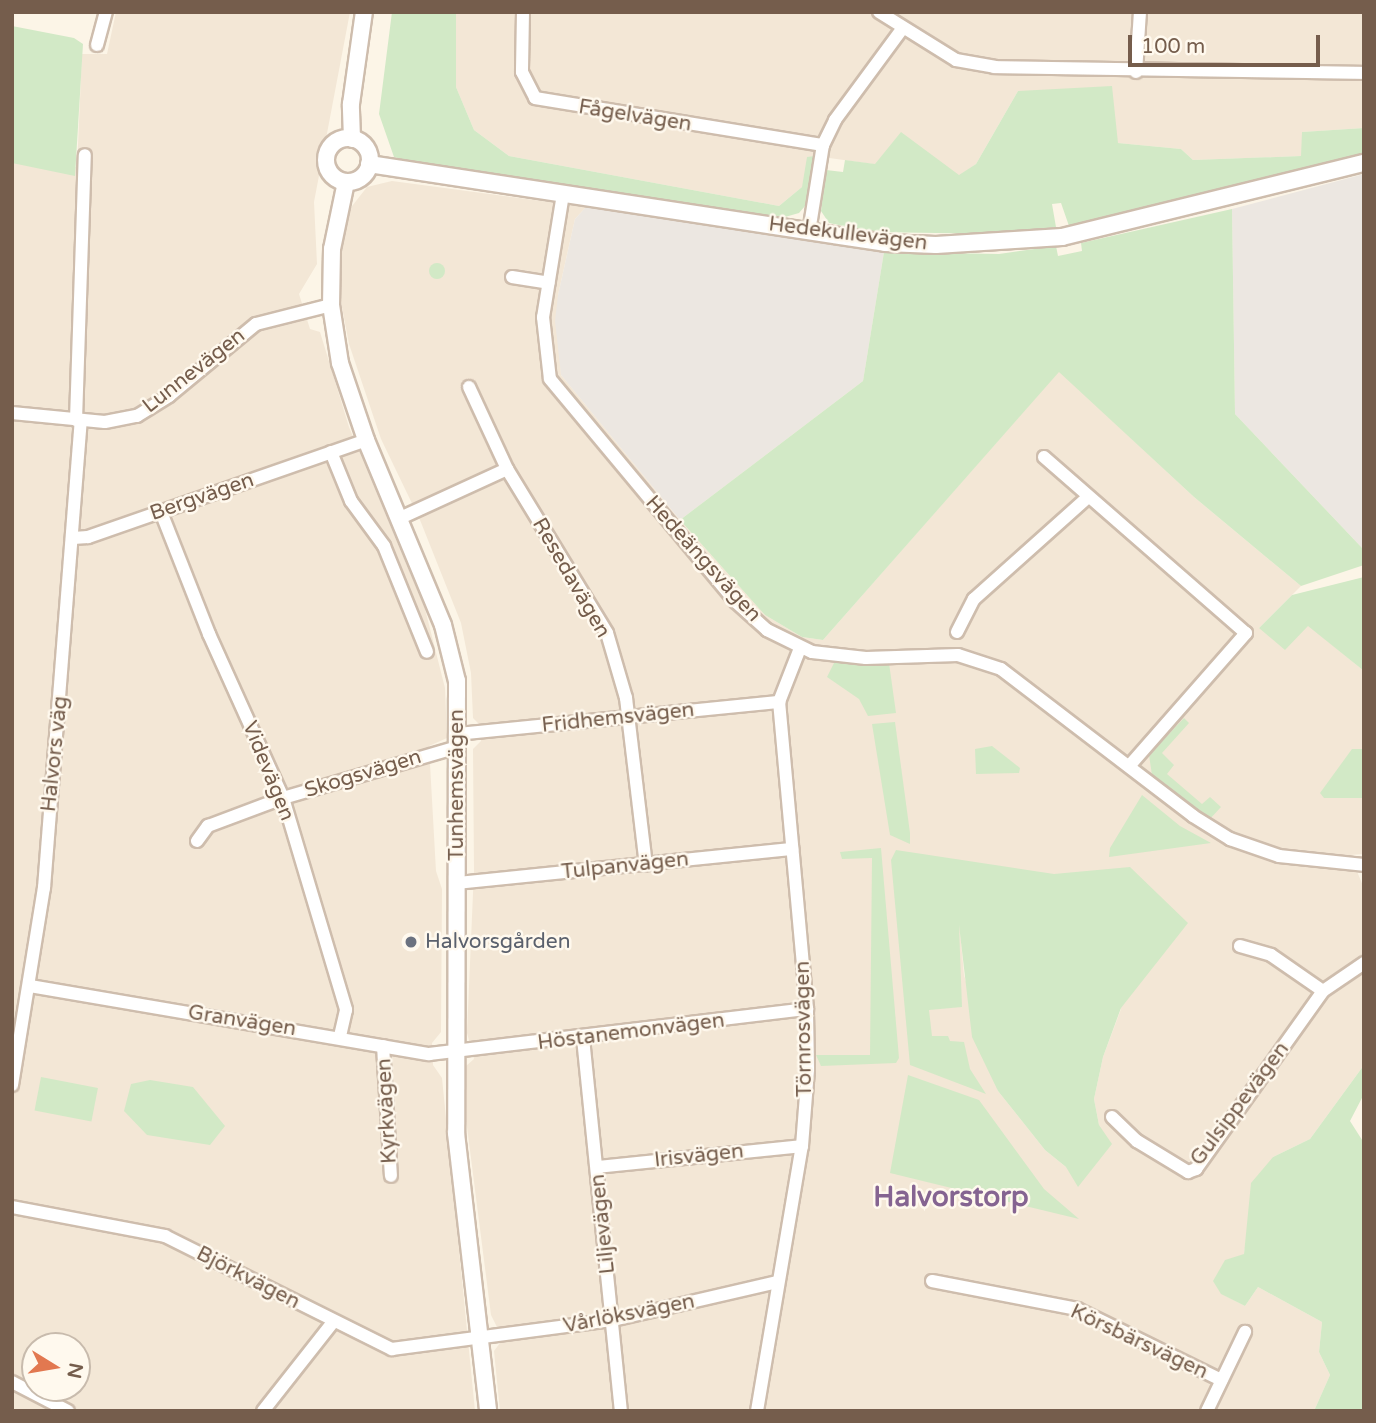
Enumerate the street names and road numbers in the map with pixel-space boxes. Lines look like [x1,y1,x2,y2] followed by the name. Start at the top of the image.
[577,95,693,137] street label: Fågelvägen
[767,212,929,256] street label: Hedekullevägen
[138,323,250,419] street label: Lunnevägen
[147,467,257,527] street label: Bergvägen
[640,491,766,627] street label: Hedeängsvägen
[526,514,616,642] street label: Resedavägen
[36,695,74,813] street label: Halvors väg
[540,697,696,739] street label: Fridhemsvägen
[444,709,470,861] street label: Tunhemsvägen
[237,717,299,825] street label: Videvägen
[302,744,424,804] street label: Skogsvägen
[560,847,690,885] street label: Tulpanvägen
[790,961,818,1097] street label: Törnrosvägen
[186,1000,298,1042] street label: Granvägen
[536,1008,726,1056] street label: Höstanemonvägen
[1185,1037,1295,1171] street label: Gulsippevägen
[372,1058,402,1164] street label: Kyrkvägen
[653,1139,745,1173] street label: Irisvägen
[585,1173,621,1275] street label: Liljevägen
[192,1241,304,1315] street label: Björkvägen
[561,1289,697,1339] street label: Vårlöksvägen
[1066,1299,1212,1385] street label: Körsbärsvägen

